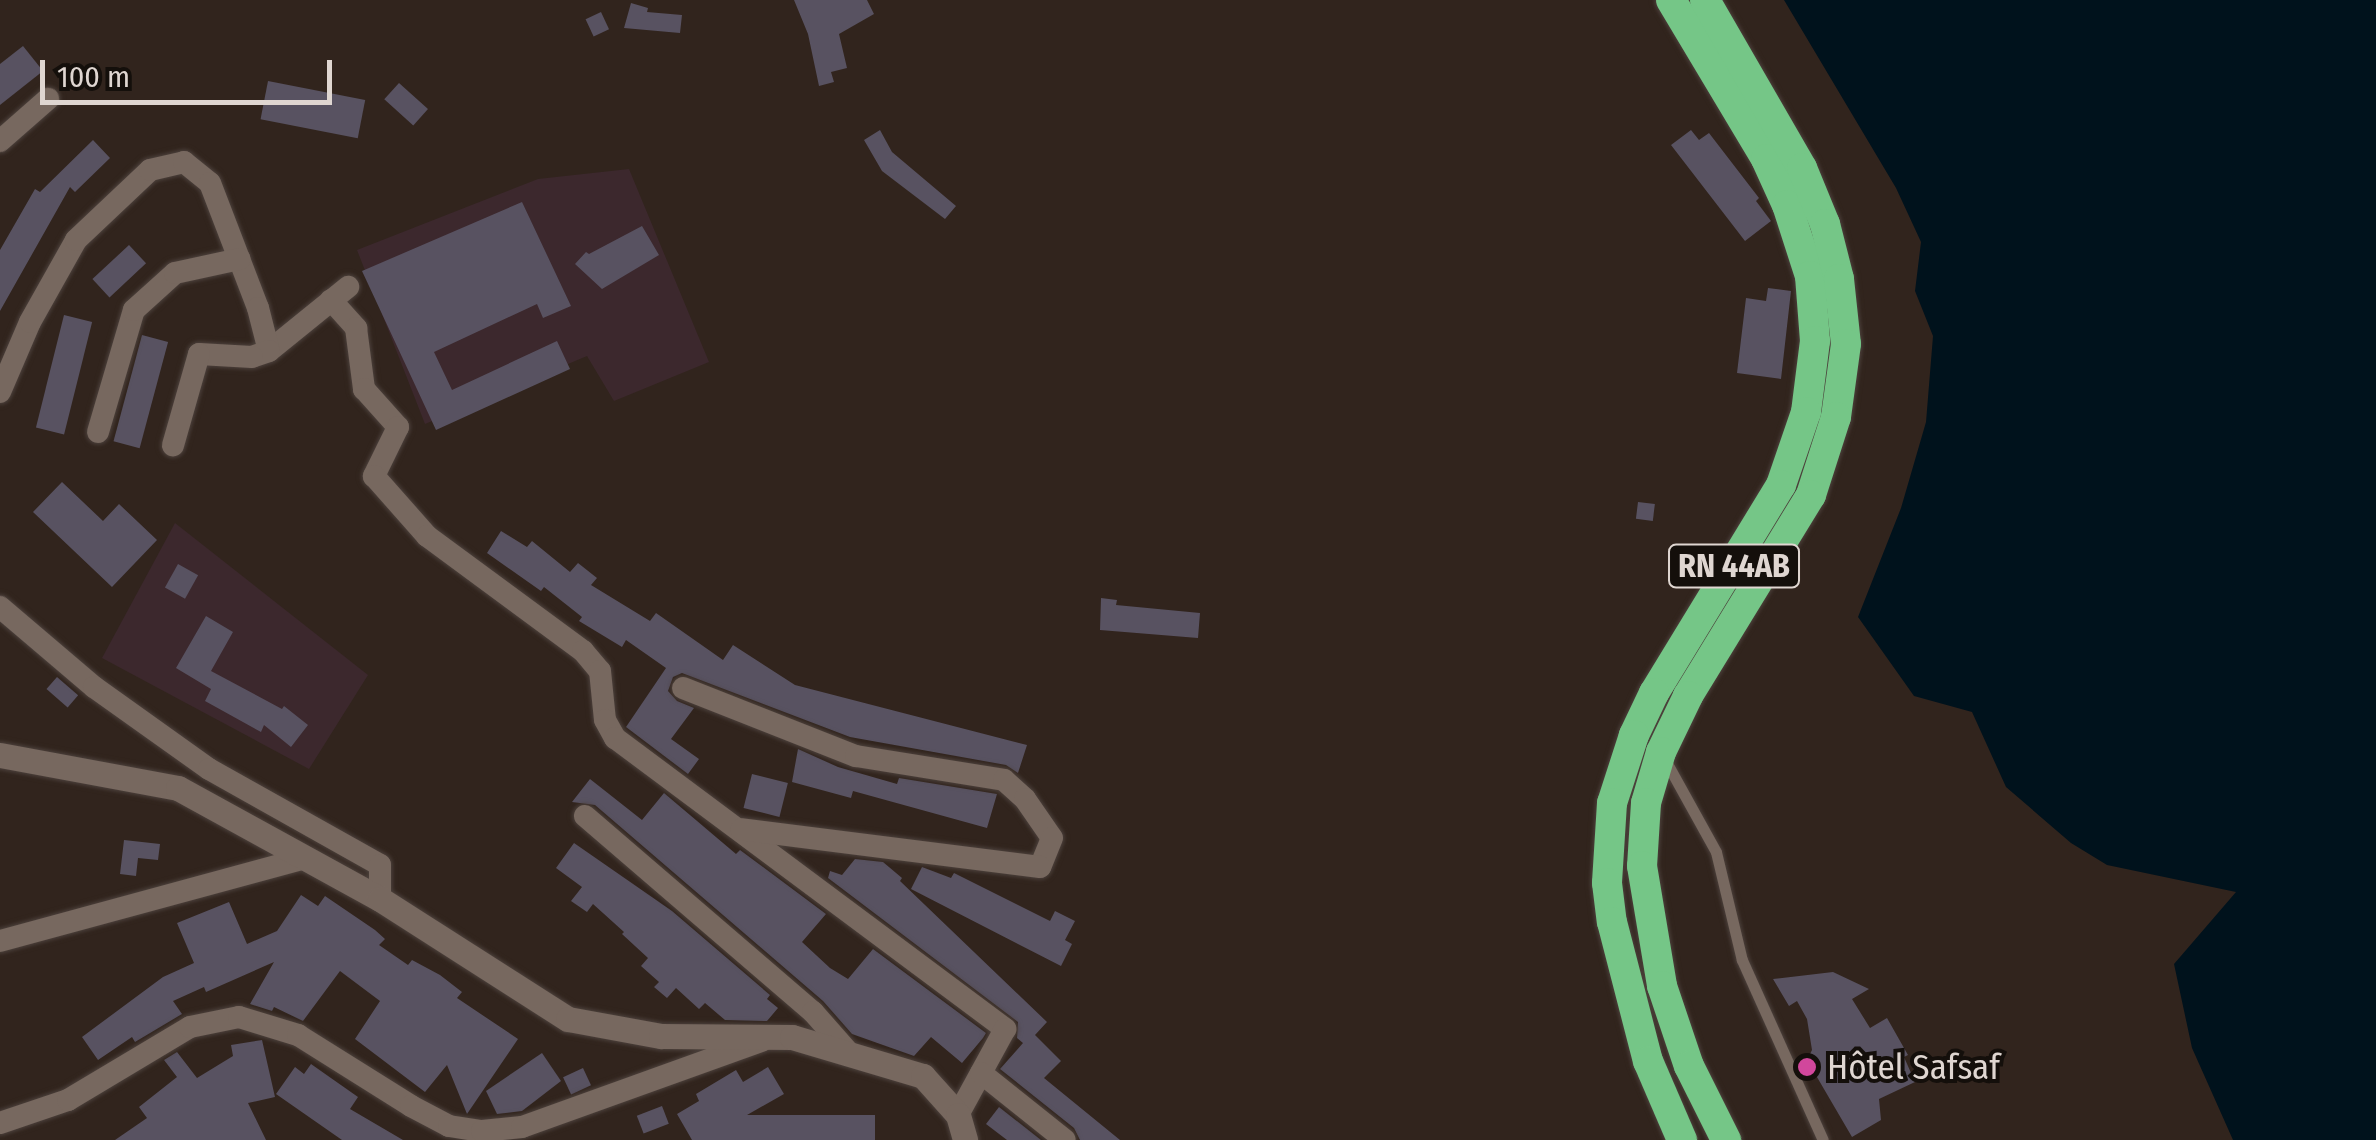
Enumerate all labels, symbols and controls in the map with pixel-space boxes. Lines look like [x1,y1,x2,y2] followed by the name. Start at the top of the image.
[45,40,338,102] scale bar
[57,59,130,95] text: 100 m
[1666,539,1802,593] road number: RN 44AB
[1827,1046,2000,1088] place label: Hôtel Safsaf
[1796,1056,1818,1078] marker: Hôtel Safsaf

